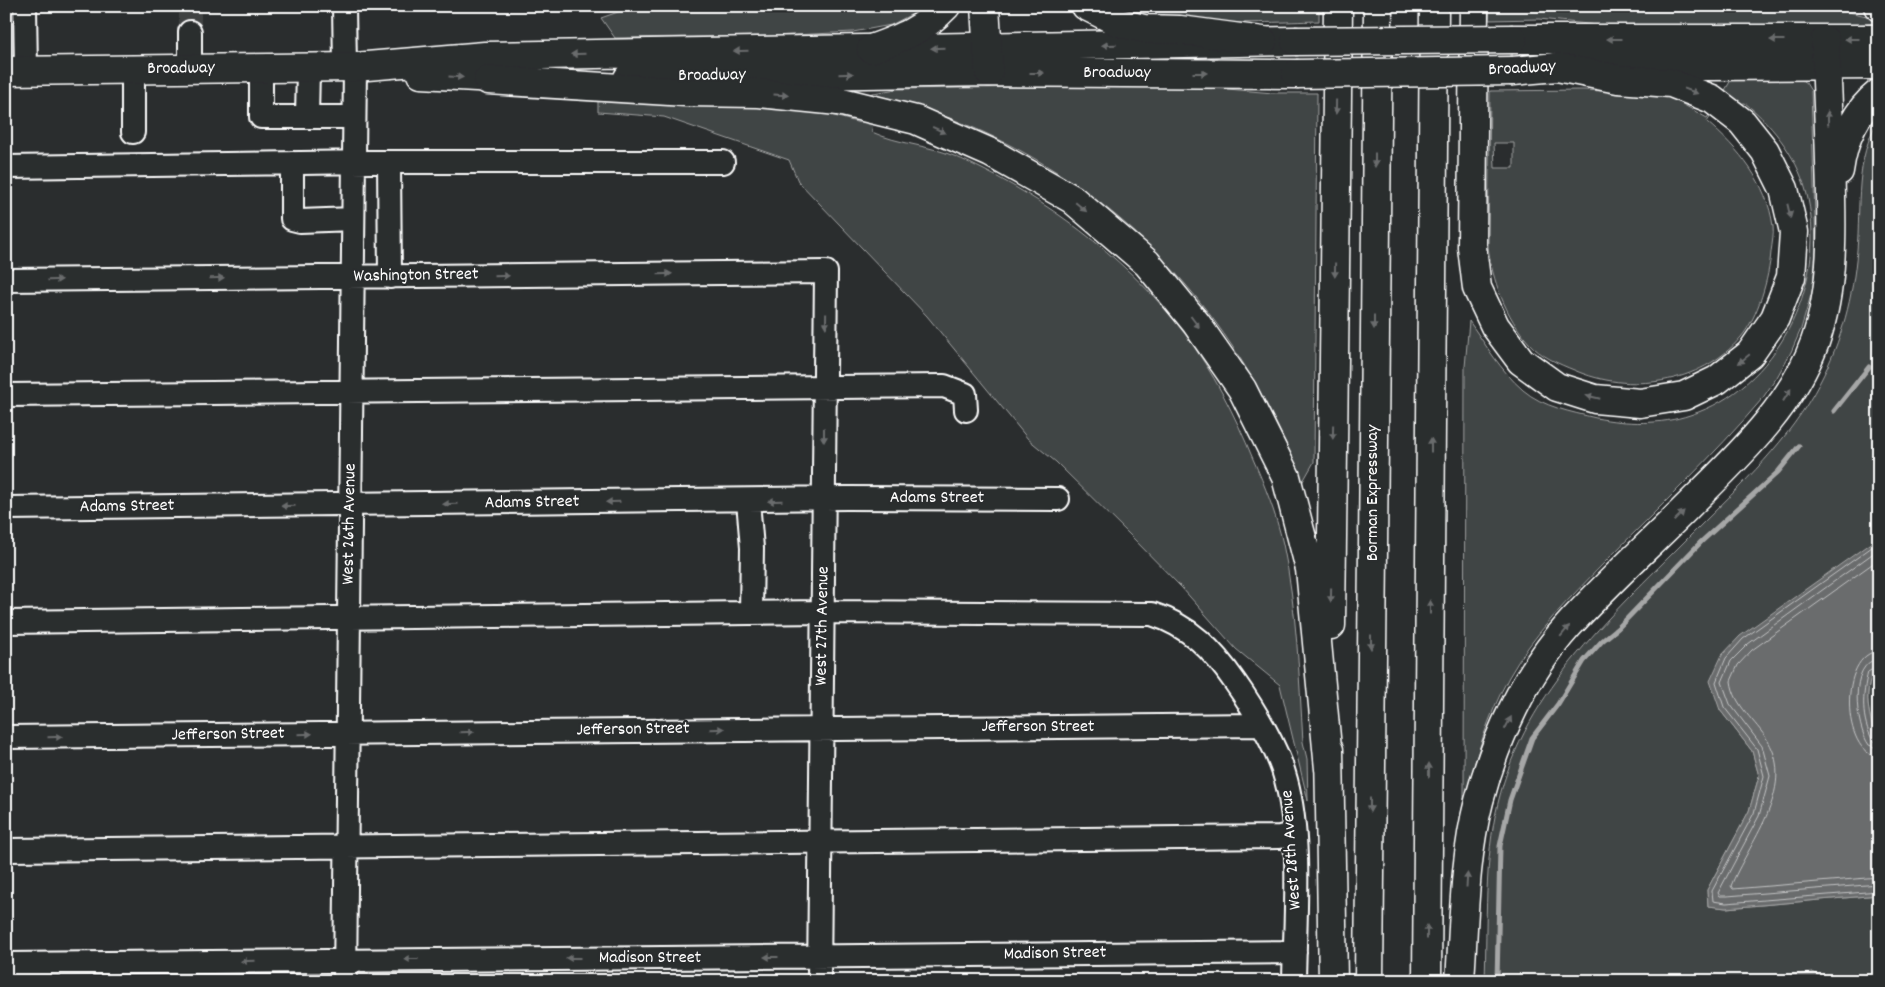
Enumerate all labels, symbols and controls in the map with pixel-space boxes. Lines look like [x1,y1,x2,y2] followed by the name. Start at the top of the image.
[1606,35,1622,43] one-way arrow
[1844,35,1860,43] one-way arrow
[1768,36,1784,44] one-way arrow
[1101,41,1117,49] one-way arrow
[930,44,946,52] one-way arrow
[732,47,748,55] one-way arrow
[570,50,586,58] one-way arrow
[1488,55,1557,83] street label: Broadway
[147,56,216,82] street label: Broadway
[1083,61,1151,86] street label: Broadway
[678,63,747,89] street label: Broadway
[1030,69,1046,77] one-way arrow
[1192,69,1208,77] one-way arrow
[838,70,854,78] one-way arrow
[448,74,464,82] one-way arrow
[1684,87,1699,95] one-way arrow
[774,91,790,99] one-way arrow
[1332,100,1340,116] one-way arrow
[1824,110,1832,126] one-way arrow
[932,127,946,135] one-way arrow
[1371,152,1379,168] one-way arrow
[1075,202,1088,213] one-way arrow
[1785,203,1793,218] one-way arrow
[353,262,479,290] street label: Washington Street
[1331,262,1339,278] one-way arrow
[657,270,673,278] one-way arrow
[495,271,511,279] one-way arrow
[210,274,226,282] one-way arrow
[47,276,63,284] one-way arrow
[821,313,829,329] one-way arrow
[1190,315,1201,328] one-way arrow
[1370,315,1378,331] one-way arrow
[1737,354,1751,364] one-way arrow
[1783,388,1792,402] one-way arrow
[1586,393,1601,401] one-way arrow
[1361,424,1386,561] street label: Borman Expressway
[1329,425,1337,441] one-way arrow
[820,427,828,443] one-way arrow
[1427,436,1435,452] one-way arrow
[336,463,364,585] street label: West 26th Avenue
[890,486,985,511] street label: Adams Street
[485,490,580,516] street label: Adams Street
[80,494,175,520] street label: Adams Street
[767,497,783,505] one-way arrow
[604,498,620,506] one-way arrow
[442,500,458,508] one-way arrow
[279,502,295,510] one-way arrow
[1673,510,1685,522] one-way arrow
[809,566,837,686] street label: West 27th Avenue
[1327,587,1335,603] one-way arrow
[1426,599,1434,615] one-way arrow
[1559,625,1570,638] one-way arrow
[1367,635,1375,651] one-way arrow
[981,715,1095,740] street label: Jefferson Street
[1504,716,1512,731] one-way arrow
[576,717,690,743] street label: Jefferson Street
[171,722,285,748] street label: Jefferson Street
[710,725,726,733] one-way arrow
[460,728,476,736] one-way arrow
[297,730,313,738] one-way arrow
[47,732,63,740] one-way arrow
[1425,761,1433,777] one-way arrow
[1275,789,1309,911] street label: West 28th Avenue
[1366,797,1374,813] one-way arrow
[1464,872,1472,888] one-way arrow
[1423,924,1431,940] one-way arrow
[1004,941,1107,967] street label: Madison Street
[599,946,702,971] street label: Madison Street
[763,953,779,961] one-way arrow
[565,954,581,962] one-way arrow
[403,955,419,963] one-way arrow
[240,957,256,965] one-way arrow

